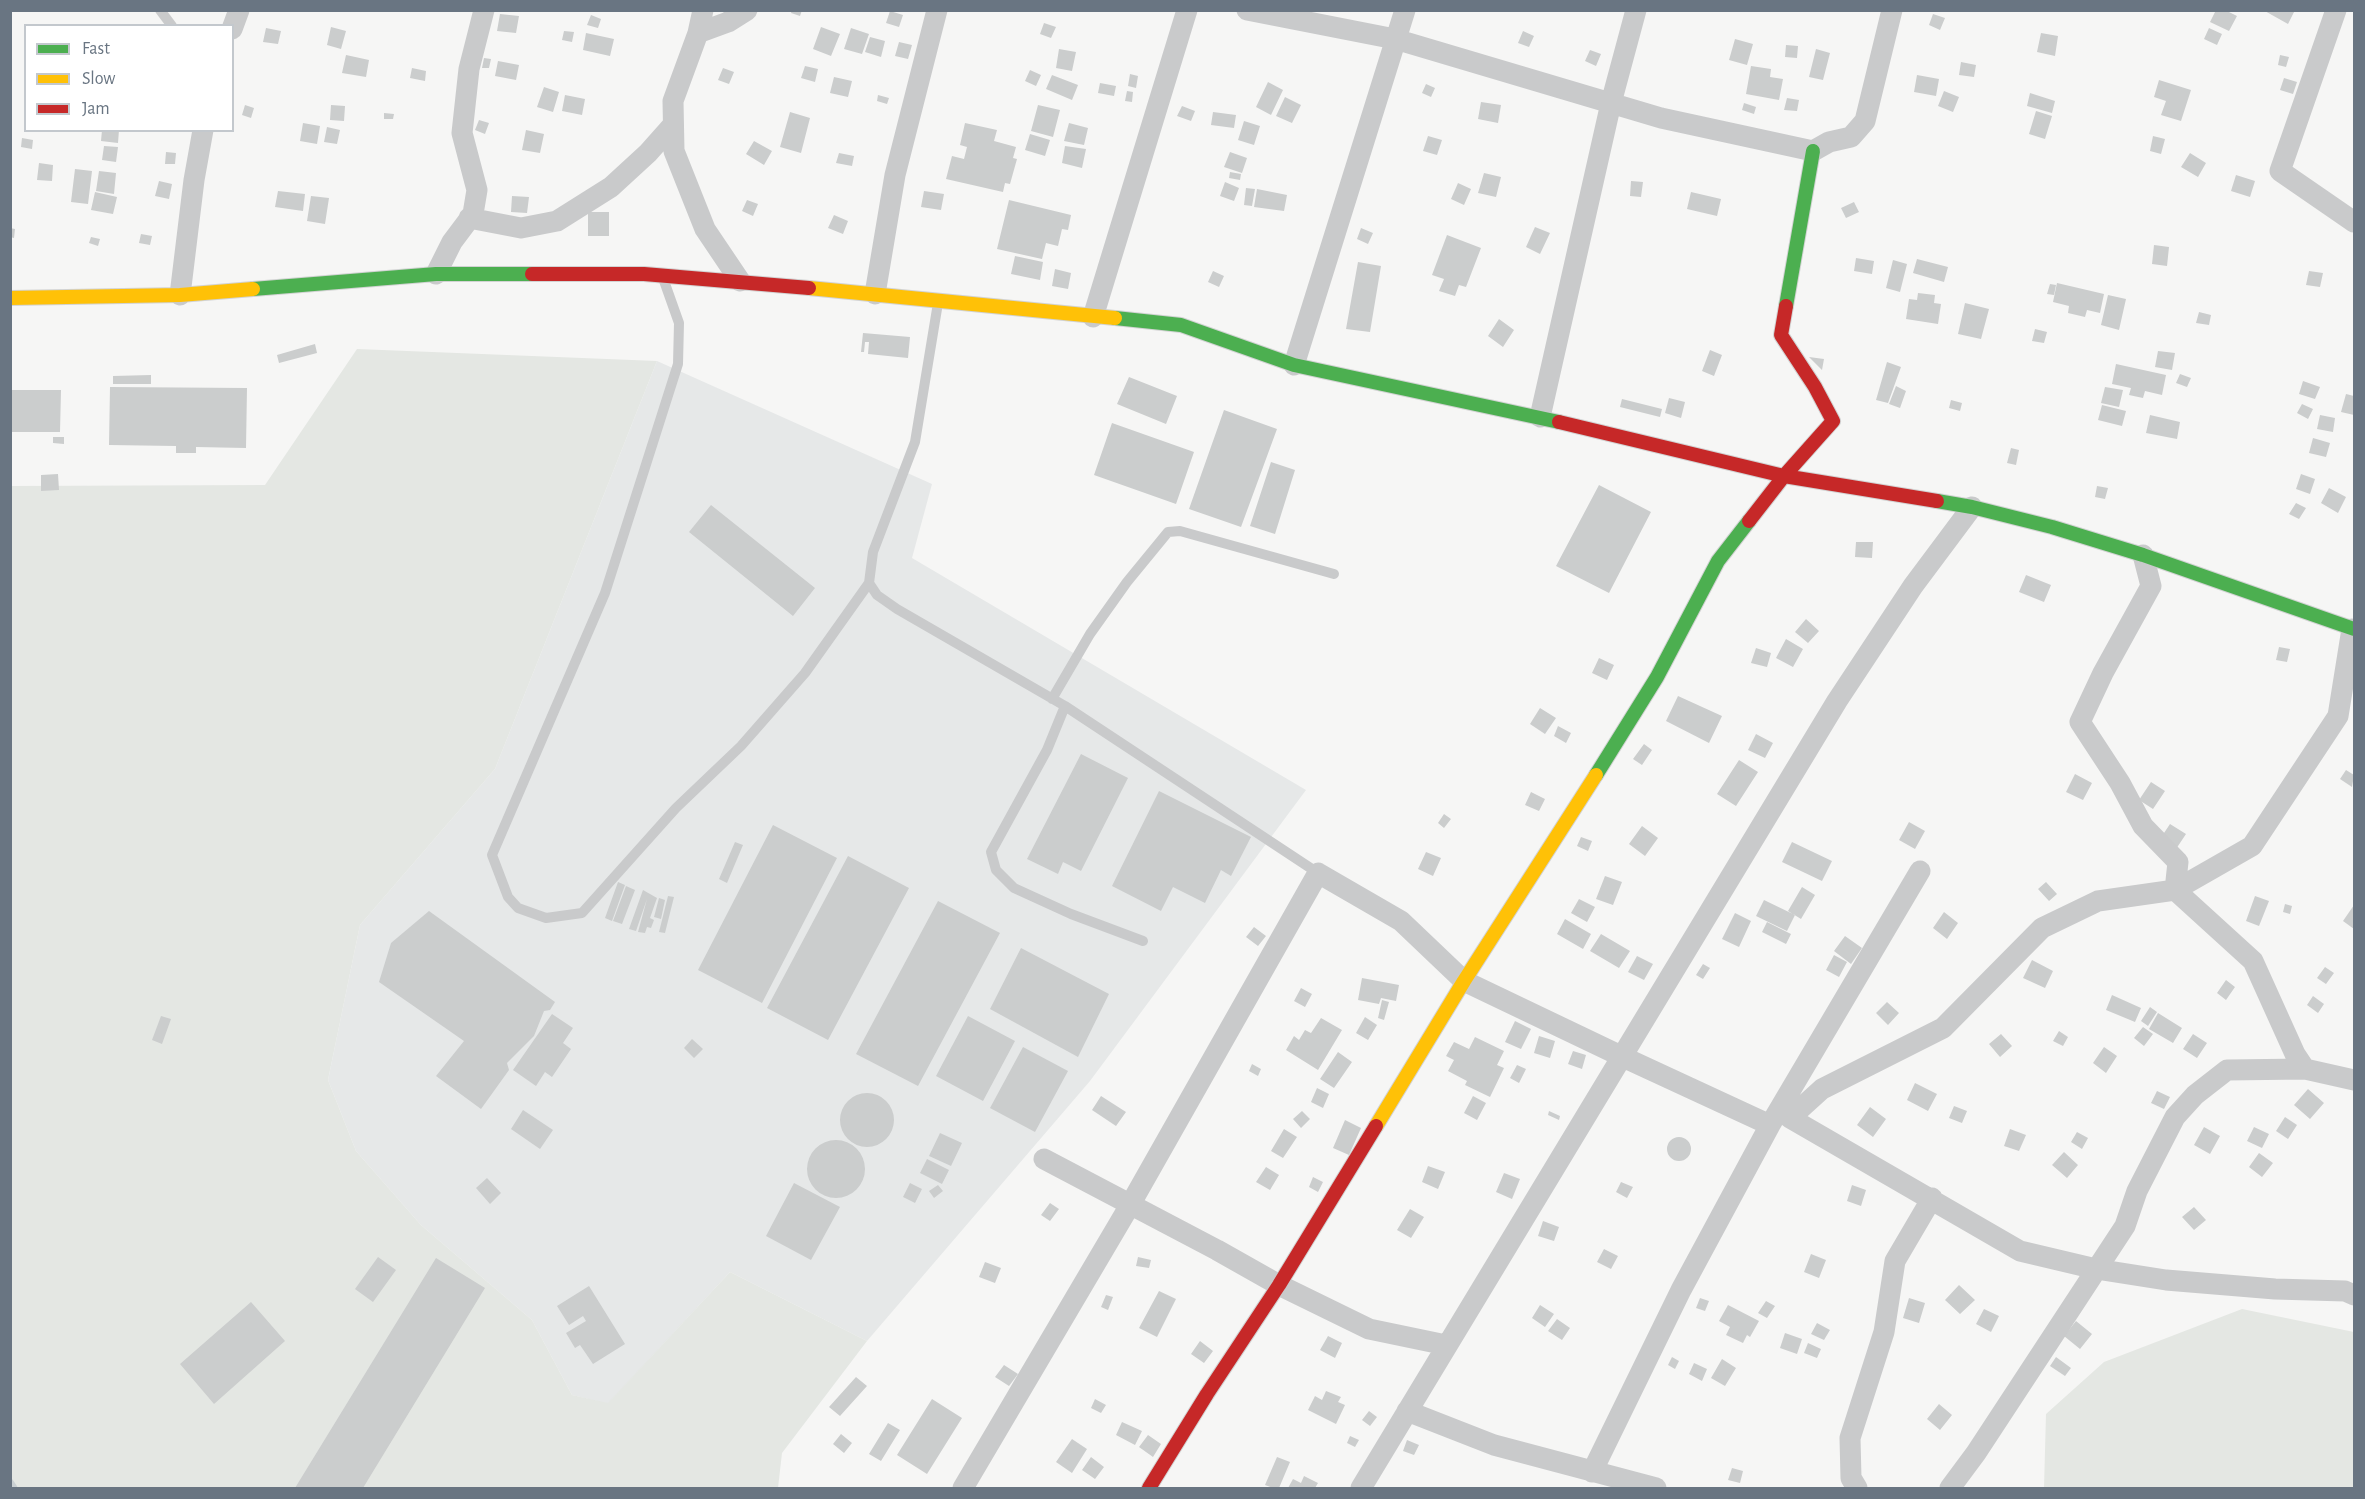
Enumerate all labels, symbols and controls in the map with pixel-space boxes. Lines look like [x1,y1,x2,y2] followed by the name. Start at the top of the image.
[24,24,234,132] legend
[82,40,110,58] text: Fast
[82,70,115,88] text: Slow
[82,100,110,118] text: Jam

